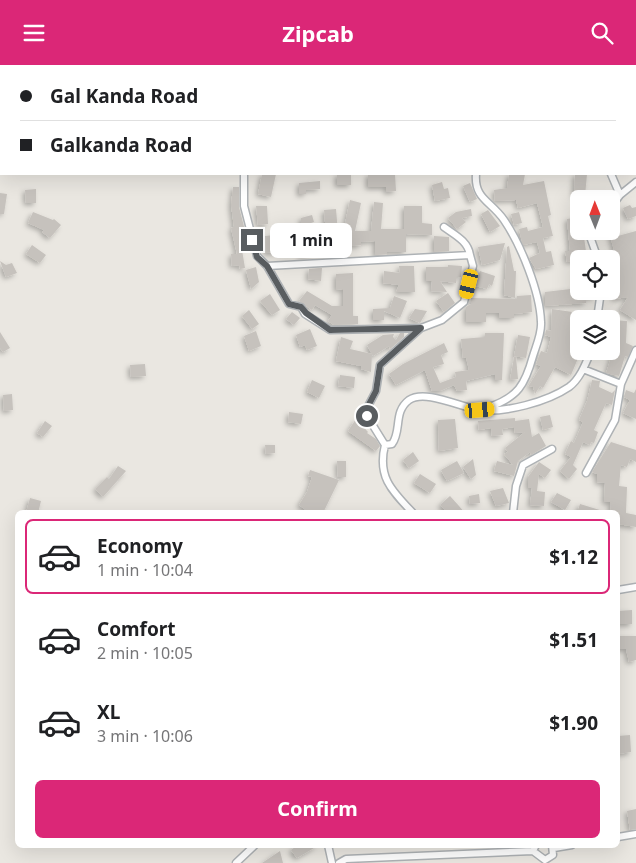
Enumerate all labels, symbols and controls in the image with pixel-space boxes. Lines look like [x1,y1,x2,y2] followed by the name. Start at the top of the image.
[282,18,354,48] text: Zipcab
[20,19,48,47] icon: menu
[588,19,616,47] icon: search
[50,83,198,109] text: Gal Kanda Road
[50,132,192,158] text: Galkanda Road
[570,190,620,240] north arrow
[570,190,620,360] map controls
[270,223,352,257] callout: 1 min
[241,229,263,251] route end
[289,229,333,251] text: 1 min
[570,250,620,300] button: locate
[458,268,479,300] car
[570,310,620,360] button: layers
[464,401,495,419] car
[356,405,378,427] route start
[97,533,183,559] text: Economy
[37,534,82,579] icon: car
[549,544,598,570] text: $1.12
[97,559,193,581] text: 1 min · 10:04
[97,616,176,642] text: Comfort
[37,617,82,662] icon: car
[549,627,598,653] text: $1.51
[97,642,193,664] text: 2 min · 10:05
[97,699,120,725] text: XL
[37,700,82,745] icon: car
[549,710,598,736] text: $1.90
[97,725,193,747] text: 3 min · 10:06
[35,780,600,838] button: Confirm

